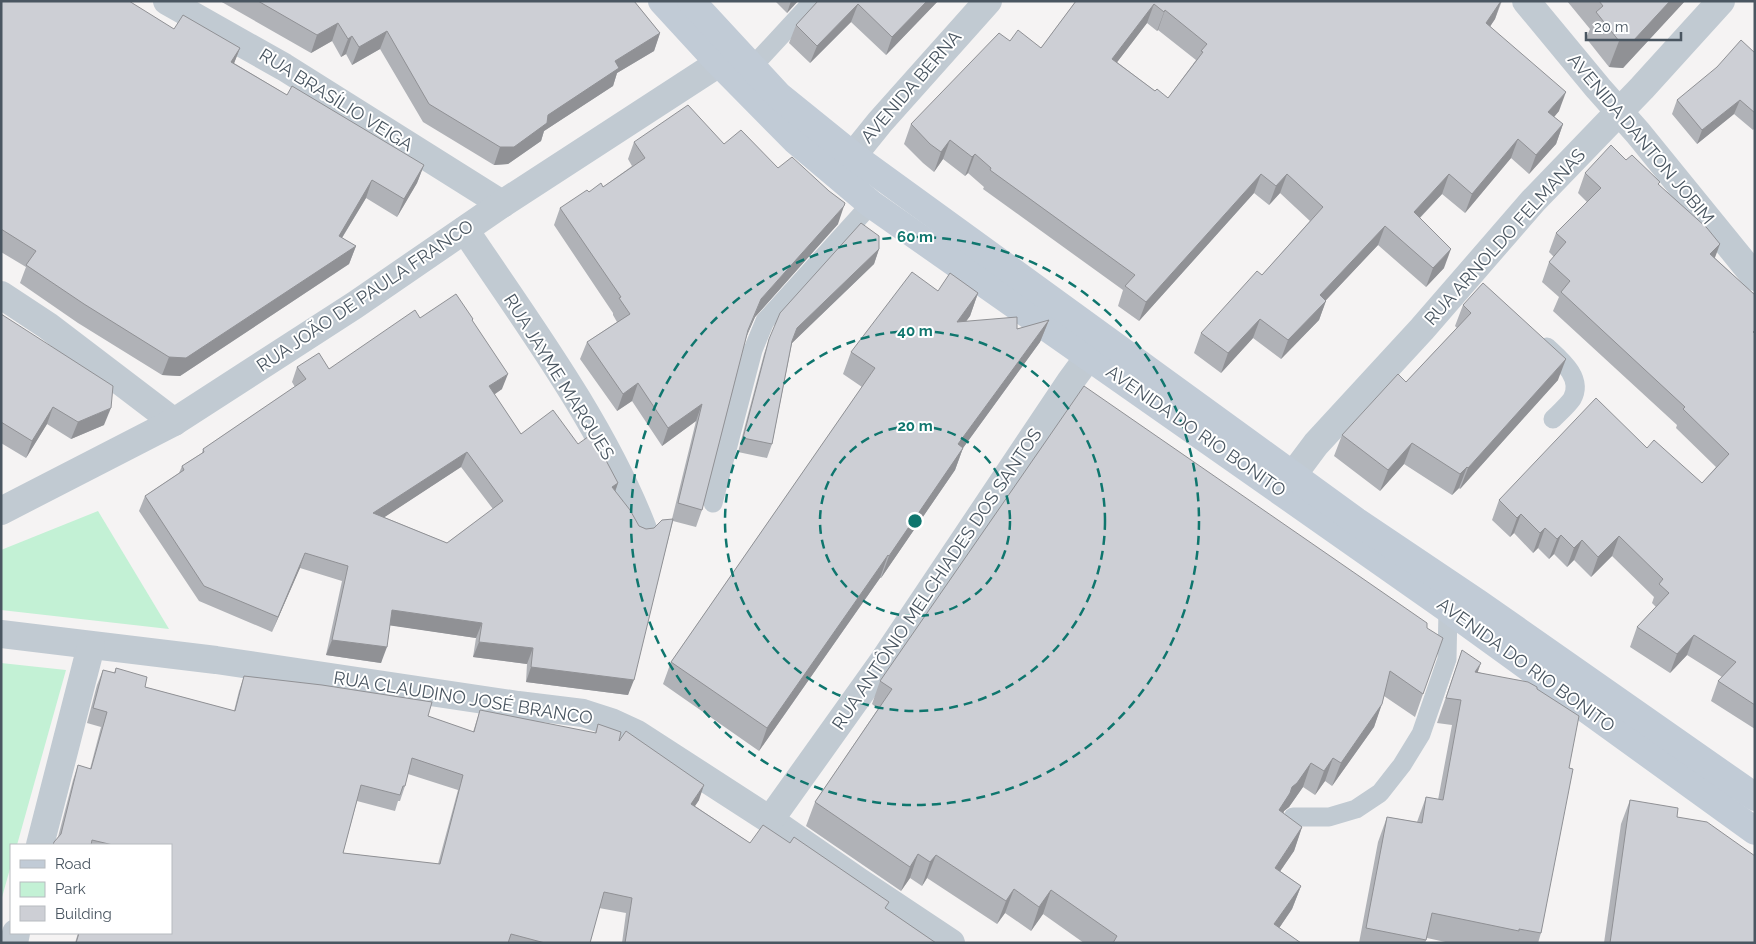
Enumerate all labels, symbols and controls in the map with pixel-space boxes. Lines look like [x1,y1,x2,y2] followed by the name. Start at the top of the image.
[1586,10,1681,42] scale bar
[1594,18,1629,36] text: 20 m
[856,26,965,147] street label: AVENIDA BERNA
[256,43,418,155] street label: RUA BRASÍLIO VEIGA
[1564,49,1719,228] street label: AVENIDA DANTON JOBIM
[1420,144,1589,329] street label: RUA ARNOLDO FELMANAS
[252,215,477,376] street label: RUA JOÃO DE PAULA FRANCO
[897,228,933,246] text: 60 m
[500,290,619,463] street label: RUA JAYME MARQUES
[897,322,933,340] text: 40 m
[1102,360,1290,501] street label: AVENIDA DO RIO BONITO
[897,417,933,435] text: 20 m
[827,423,1046,733] street label: RUA ANTÔNIO MELCHIADES DOS SANTOS
[906,512,924,530] centre of rings
[1433,593,1619,736] street label: AVENIDA DO RIO BONITO
[332,666,594,728] street label: RUA CLAUDINO JOSÉ BRANCO
[10,844,172,934] legend
[55,855,91,873] text: Road
[55,880,86,898] text: Park
[55,905,112,923] text: Building

